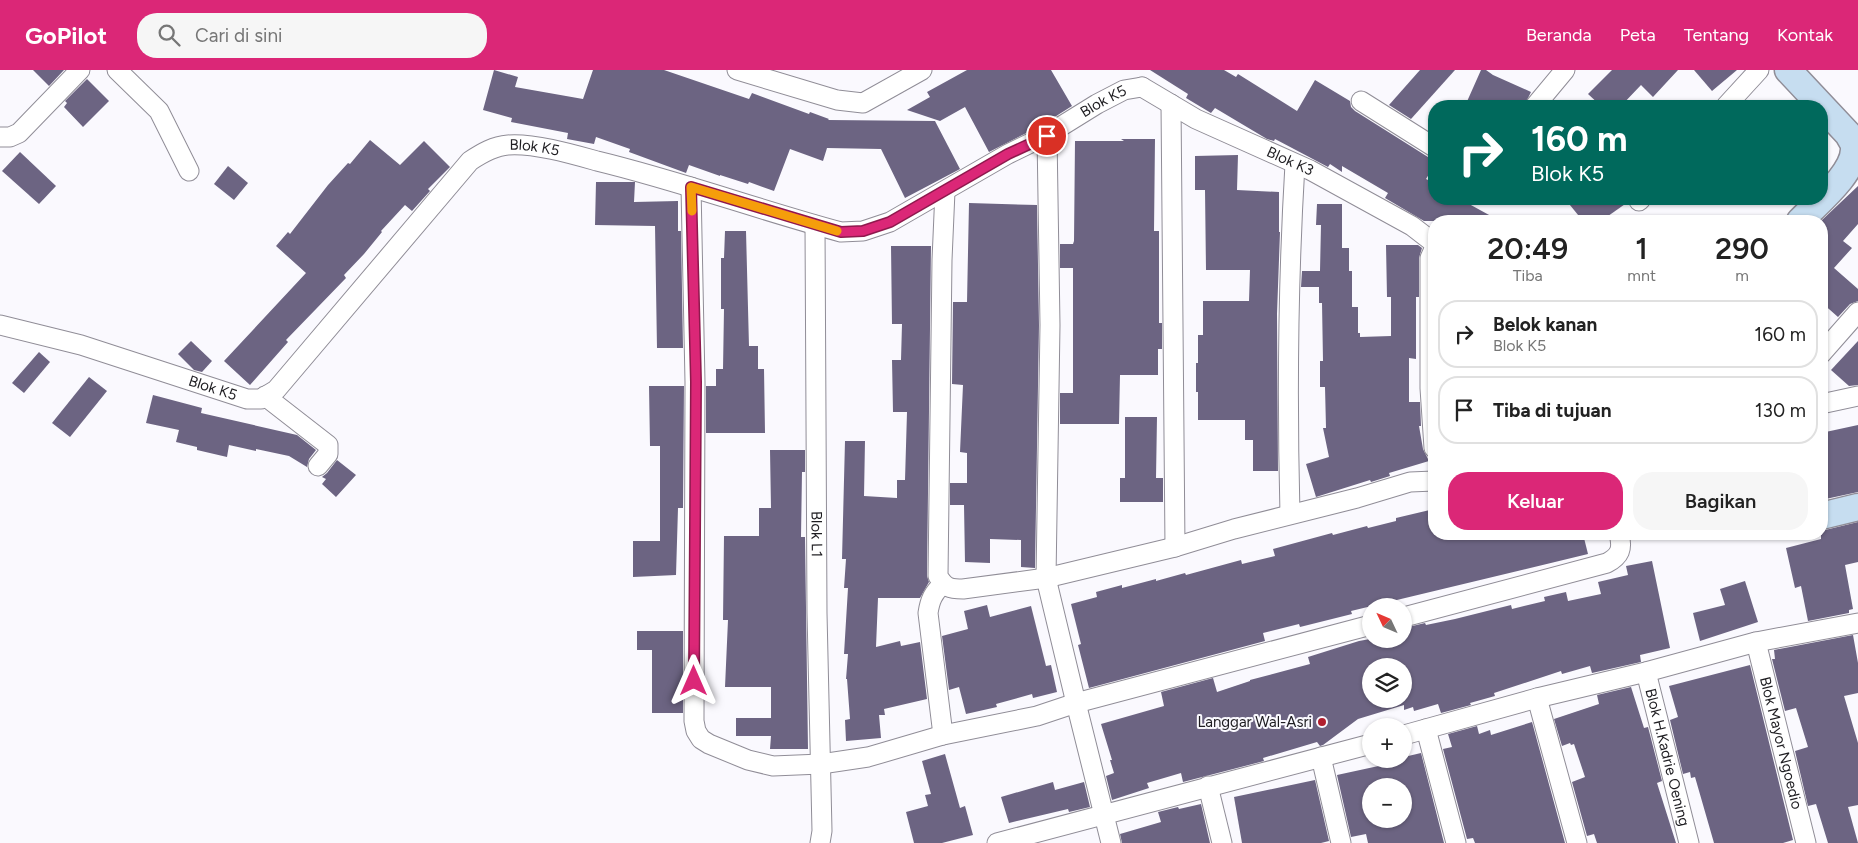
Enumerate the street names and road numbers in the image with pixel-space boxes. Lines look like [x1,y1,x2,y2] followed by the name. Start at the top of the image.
[1077,81,1129,121] street label: Blok K5
[510,136,561,160] street label: Blok K5
[1264,143,1317,179] street label: Blok K3
[186,372,239,404] street label: Blok K5
[807,511,826,557] street label: Blok L1
[1756,675,1806,811] street label: Blok Mayor Ngoedio
[1641,687,1693,828] street label: Blok H.Kadrie Oening

